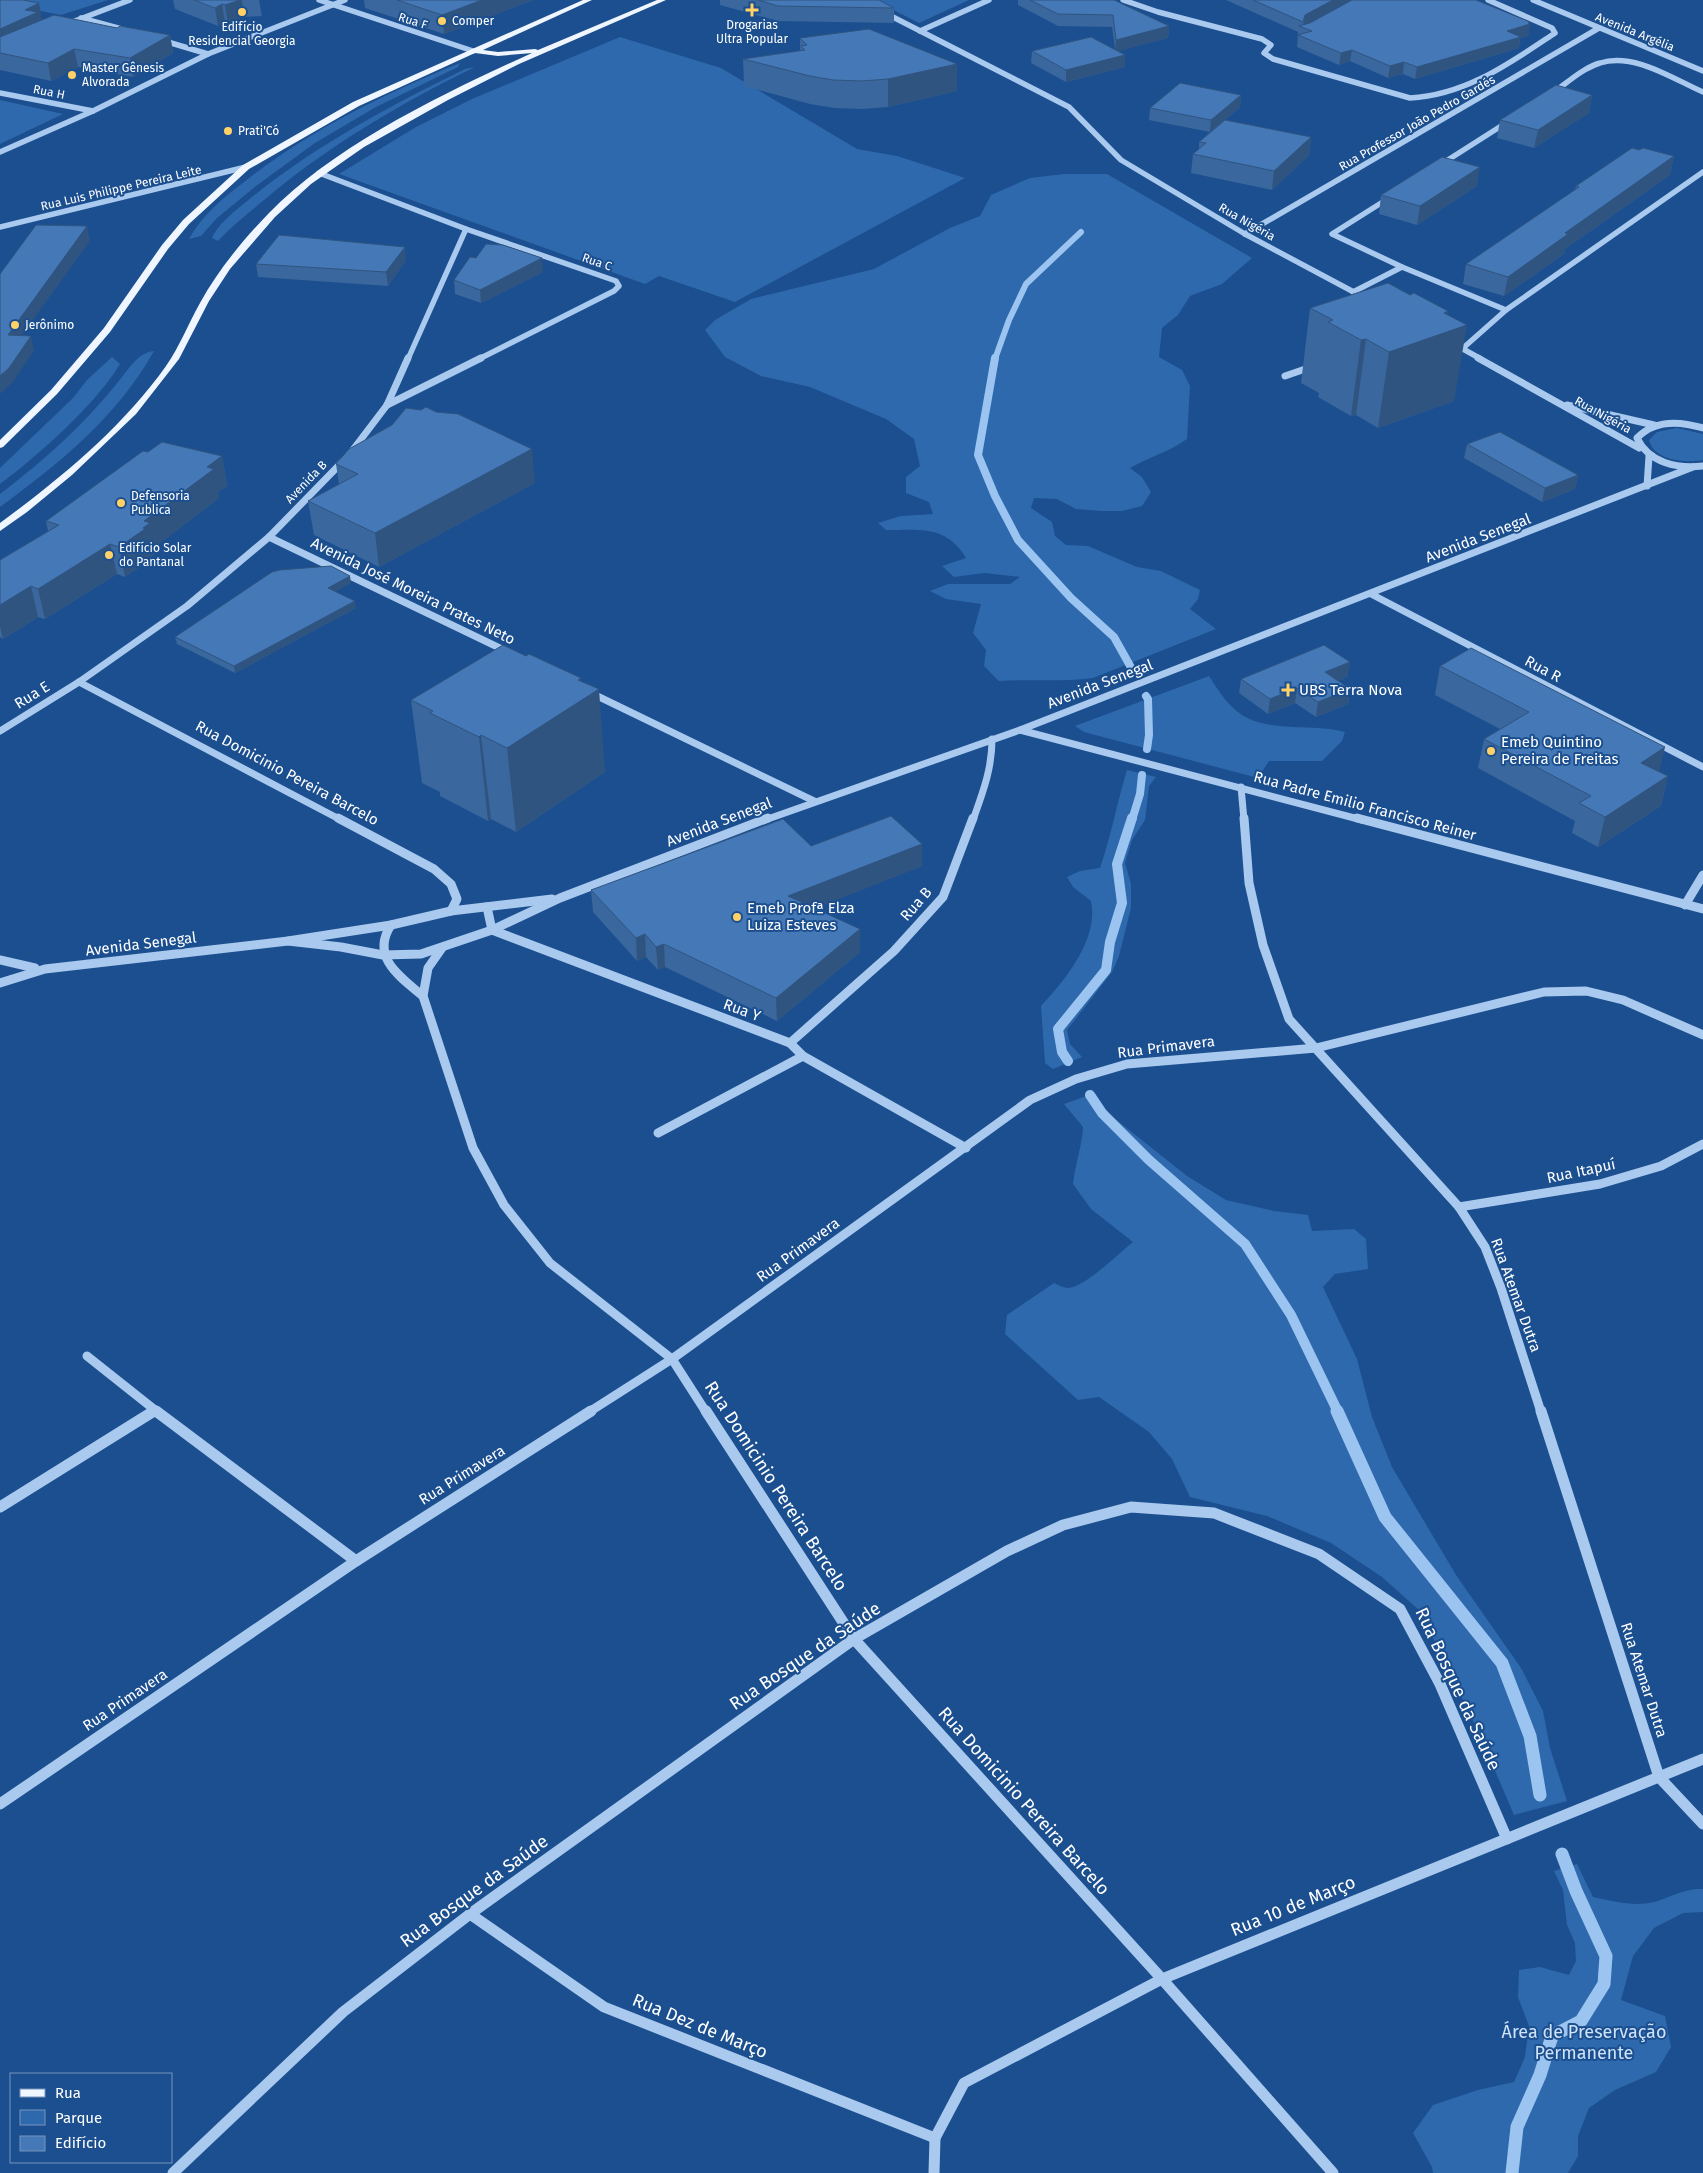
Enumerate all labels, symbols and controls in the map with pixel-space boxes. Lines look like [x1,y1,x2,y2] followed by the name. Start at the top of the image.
[746,4,758,16] marker: Drogarias Ultra Popular
[236,6,248,18] marker: Edifício Residencial Georgia
[397,10,429,32] street label: Rua F
[1593,10,1677,54] street label: Avenida Argélia
[452,14,494,28] place label: Comper
[436,15,448,27] marker: Comper
[716,18,788,46] place label: Drogarias Ultra Popular
[188,20,296,48] place label: Edifício Residencial Georgia
[82,61,165,89] place label: Master Gênesis Alvorada
[66,69,78,81] marker: Master Gênesis Alvorada
[1336,72,1498,174] street label: Rua Professor João Pedro Gardés
[32,82,66,102] street label: Rua H
[238,124,279,138] place label: Prati'Có
[222,125,234,137] marker: Prati'Có
[39,163,203,213] street label: Rua Luis Philippe Pereira Leite
[1216,200,1278,244] street label: Rua Nigéria
[580,250,614,274] street label: Rua C
[25,318,74,332] place label: Jerônimo
[9,319,21,331] marker: Jerônimo
[1572,394,1634,436] street label: Rua Nigéria
[282,458,330,506] street label: Avenida B
[131,489,190,517] place label: Defensoria Publica
[115,497,127,509] marker: Defensoria Publica
[1423,509,1534,566] street label: Avenida Senegal
[308,534,518,648] street label: Avenida José Moreira Prates Neto
[119,541,192,569] place label: Edifício Solar do Pantanal
[103,549,115,561] marker: Edifício Solar do Pantanal
[1522,652,1564,686] street label: Rua R
[1045,655,1156,712] street label: Avenida Senegal
[11,677,53,713] street label: Rua E
[1299,681,1402,699] place label: UBS Terra Nova
[1281,683,1295,697] marker: UBS Terra Nova
[192,717,382,829] street label: Rua Domicinio Pereira Barcelo
[1501,733,1619,768] place label: Emeb Quintino Pereira de Freitas
[1485,745,1497,757] marker: Emeb Quintino Pereira de Freitas
[1252,768,1479,844] street label: Rua Padre Emilio Francisco Reiner
[664,793,775,850] street label: Avenida Senegal
[896,883,936,925] street label: Rua B
[747,899,855,934] place label: Emeb Profª Elza Luiza Esteves
[731,911,743,923] marker: Emeb Profª Elza Luiza Esteves
[85,928,198,960] street label: Avenida Senegal
[721,995,764,1025] street label: Rua Y
[1116,1032,1216,1062] street label: Rua Primavera
[1545,1155,1617,1187] street label: Rua Itapuí
[753,1214,843,1286] street label: Rua Primavera
[1487,1236,1545,1354] street label: Rua Atemar Dutra
[700,1377,852,1595] street label: Rua Domicinio Pereira Barcelo
[416,1441,508,1509] street label: Rua Primavera
[725,1597,885,1715] street label: Rua Bosque da Saúde
[1411,1604,1505,1774] street label: Rua Bosque da Saúde
[1617,1620,1671,1740] street label: Rua Atemar Dutra
[79,1665,171,1735] street label: Rua Primavera
[934,1702,1114,1900] street label: Rua Domicinio Pereira Barcelo
[396,1830,552,1952] street label: Rua Bosque da Saúde
[1227,1871,1359,1941] street label: Rua 10 de Março
[629,1989,771,2063] street label: Rua Dez de Março
[1502,2020,1666,2064] park label: Área de Preservação Permanente
[10,2073,172,2163] legend
[55,2084,81,2102] text: Rua
[55,2109,102,2127] text: Parque
[55,2134,106,2152] text: Edifício

